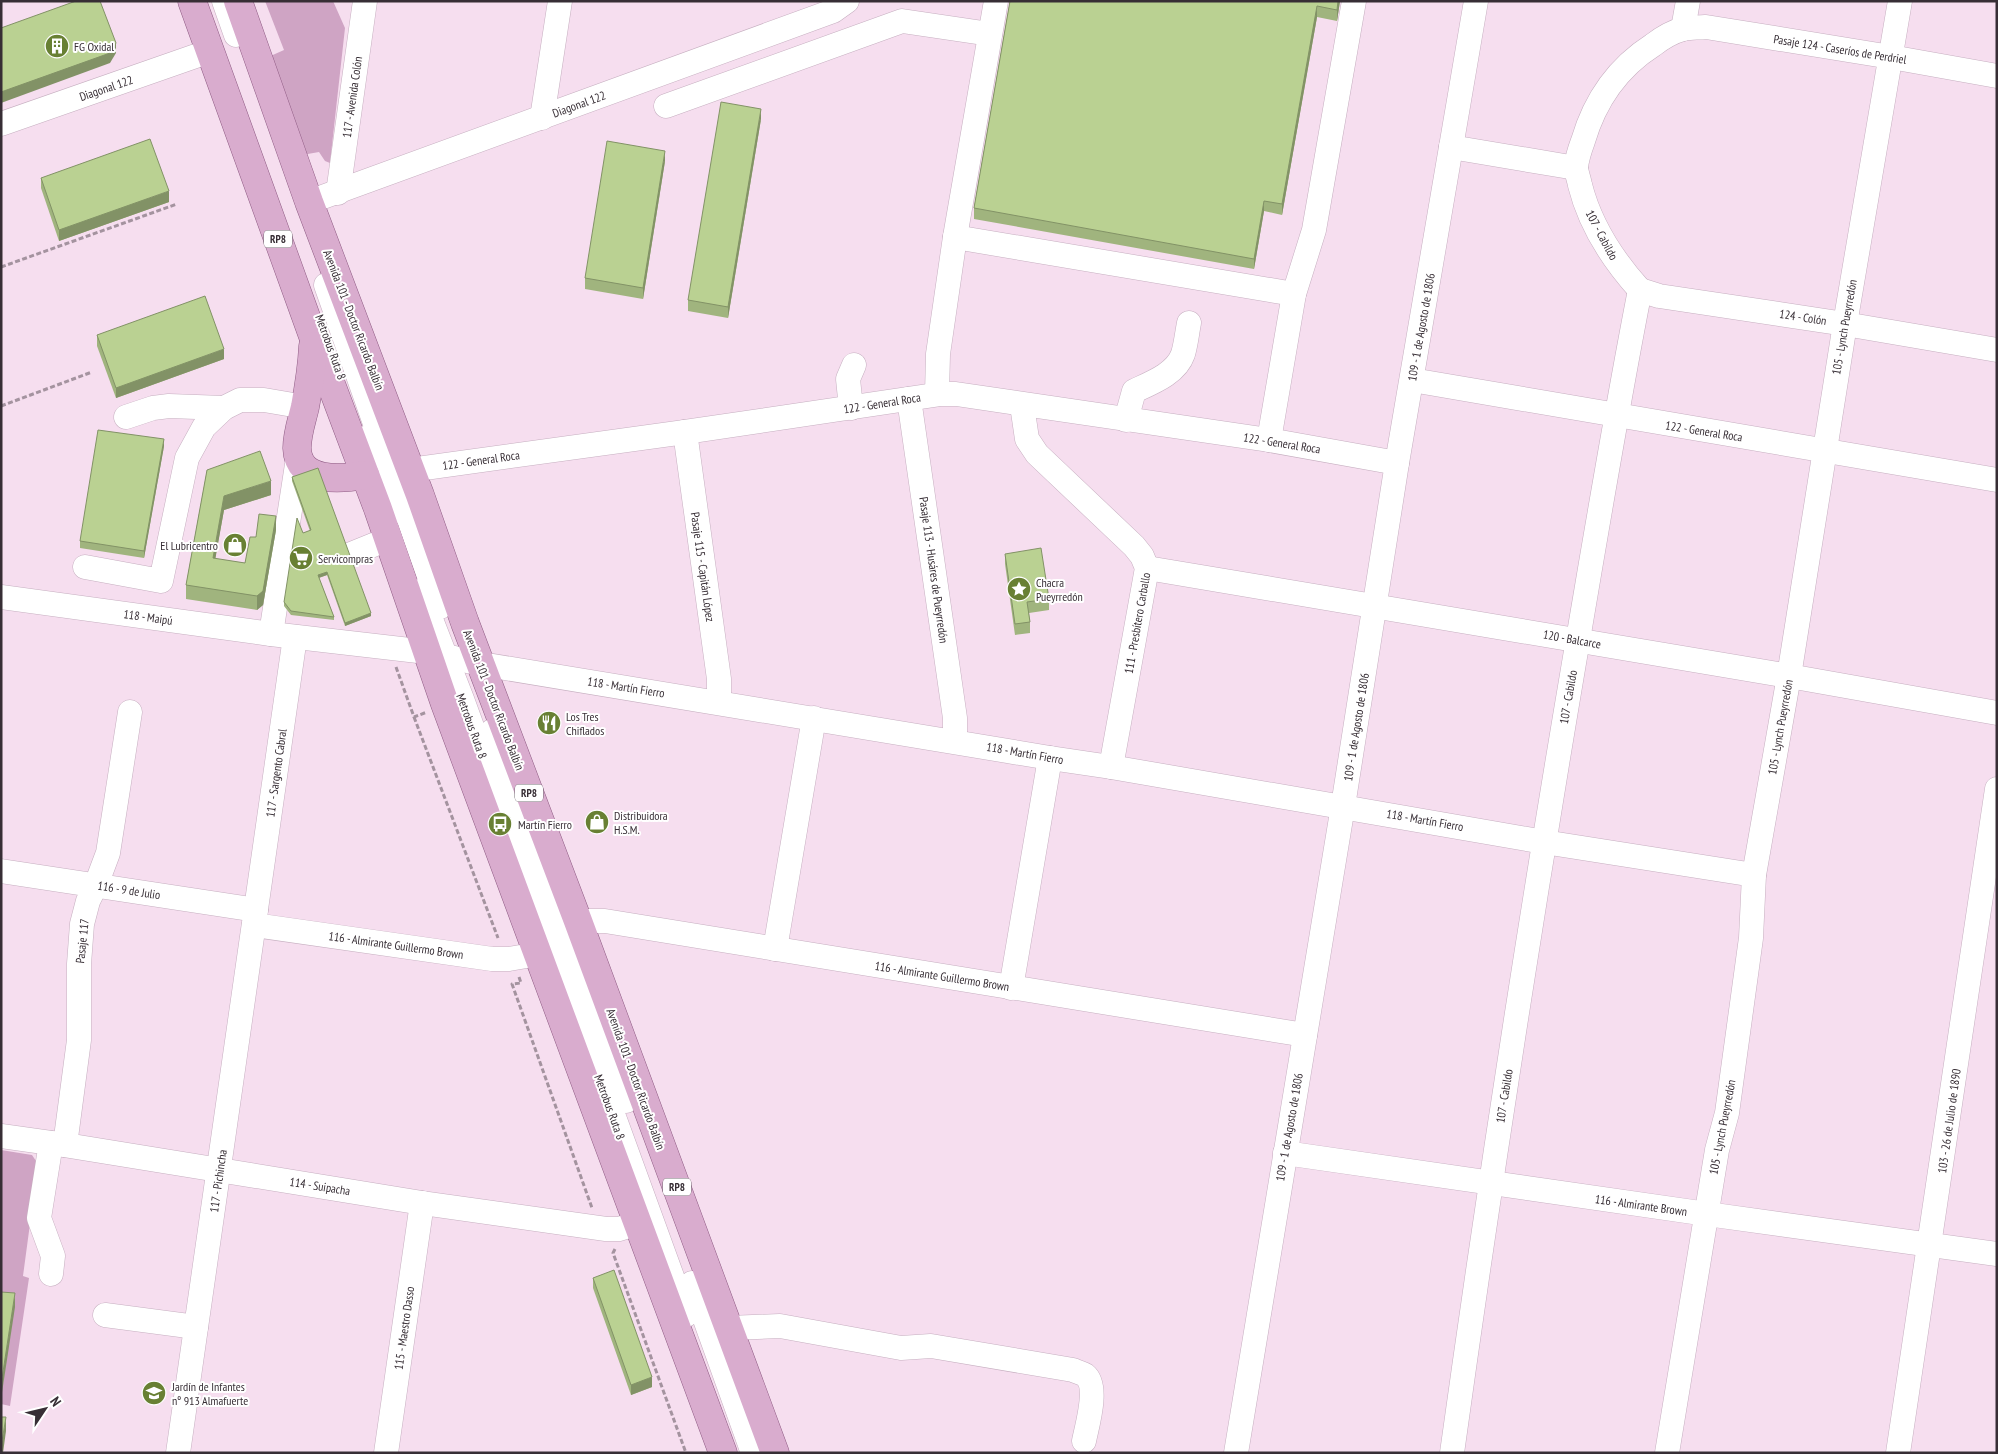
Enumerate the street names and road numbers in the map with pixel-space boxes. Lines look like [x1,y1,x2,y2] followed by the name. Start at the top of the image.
[1772,31,1908,67] street label: Pasaje 124 - Caseríos de Perdriel
[339,55,365,139] street label: 117 - Avenida Colón
[77,72,135,104] street label: Diagonal 122
[550,87,608,121] street label: Diagonal 122
[1583,207,1621,263] street label: 107 - Cabildo
[264,230,292,248] road number: RP8
[320,248,388,392] street label: Avenida 101 - Doctor Ricardo Balbín
[1404,272,1438,382] street label: 109 - 1 de Agosto de 1806
[1828,278,1860,376] street label: 105 - Lynch Pueyrredón
[1778,306,1828,328] street label: 124 - Colón
[312,312,350,382] street label: Metrobus Ruta 8
[842,389,922,417] street label: 122 - General Roca
[1664,417,1744,445] street label: 122 - General Roca
[1242,429,1322,457] street label: 122 - General Roca
[441,447,521,473] street label: 122 - General Roca
[916,496,952,644] street label: Pasaje 113 - Husáres de Pueyrredón
[688,511,718,623] street label: Pasaje 115 - Capitán López
[1121,571,1153,675] street label: 111 - Presbítero Carballo
[123,606,173,628] street label: 118 - Maipú
[1542,627,1602,651] street label: 120 - Balcarce
[460,628,528,772] street label: Avenida 101 - Doctor Ricardo Balbín
[1556,669,1580,725] street label: 107 - Cabildo
[1340,672,1372,782] street label: 109 - 1 de Agosto de 1806
[586,673,666,701] street label: 118 - Martín Fierro
[1764,678,1796,776] street label: 105 - Lynch Pueyrredón
[453,691,491,761] street label: Metrobus Ruta 8
[262,728,290,818] street label: 117 - Sargento Cabral
[985,739,1065,767] street label: 118 - Martín Fierro
[515,784,543,801] road number: RP8
[1385,806,1465,834] street label: 118 - Martín Fierro
[97,878,161,902] street label: 116 - 9 de Julio
[72,918,92,964] street label: Pasaje 117
[328,928,464,962] street label: 116 - Almirante Guillermo Brown
[874,958,1010,994] street label: 116 - Almirante Guillermo Brown
[603,1006,669,1152] street label: Avenida 101 - Doctor Ricardo Balbín
[1492,1068,1516,1124] street label: 107 - Cabildo
[1934,1068,1964,1174] street label: 103 - 26 de Julio de 1890
[591,1072,629,1142] street label: Metrobus Ruta 8
[1272,1072,1306,1182] street label: 109 - 1 de Agosto de 1806
[1705,1078,1739,1176] street label: 105 - Lynch Pueyrredón
[206,1148,230,1213] street label: 117 - Pichincha
[289,1174,352,1198] street label: 114 - Suipacha
[663,1178,691,1196] road number: RP8
[1594,1191,1688,1219] street label: 116 - Almirante Brown
[391,1285,417,1371] street label: 115 - Maestro Dasso

